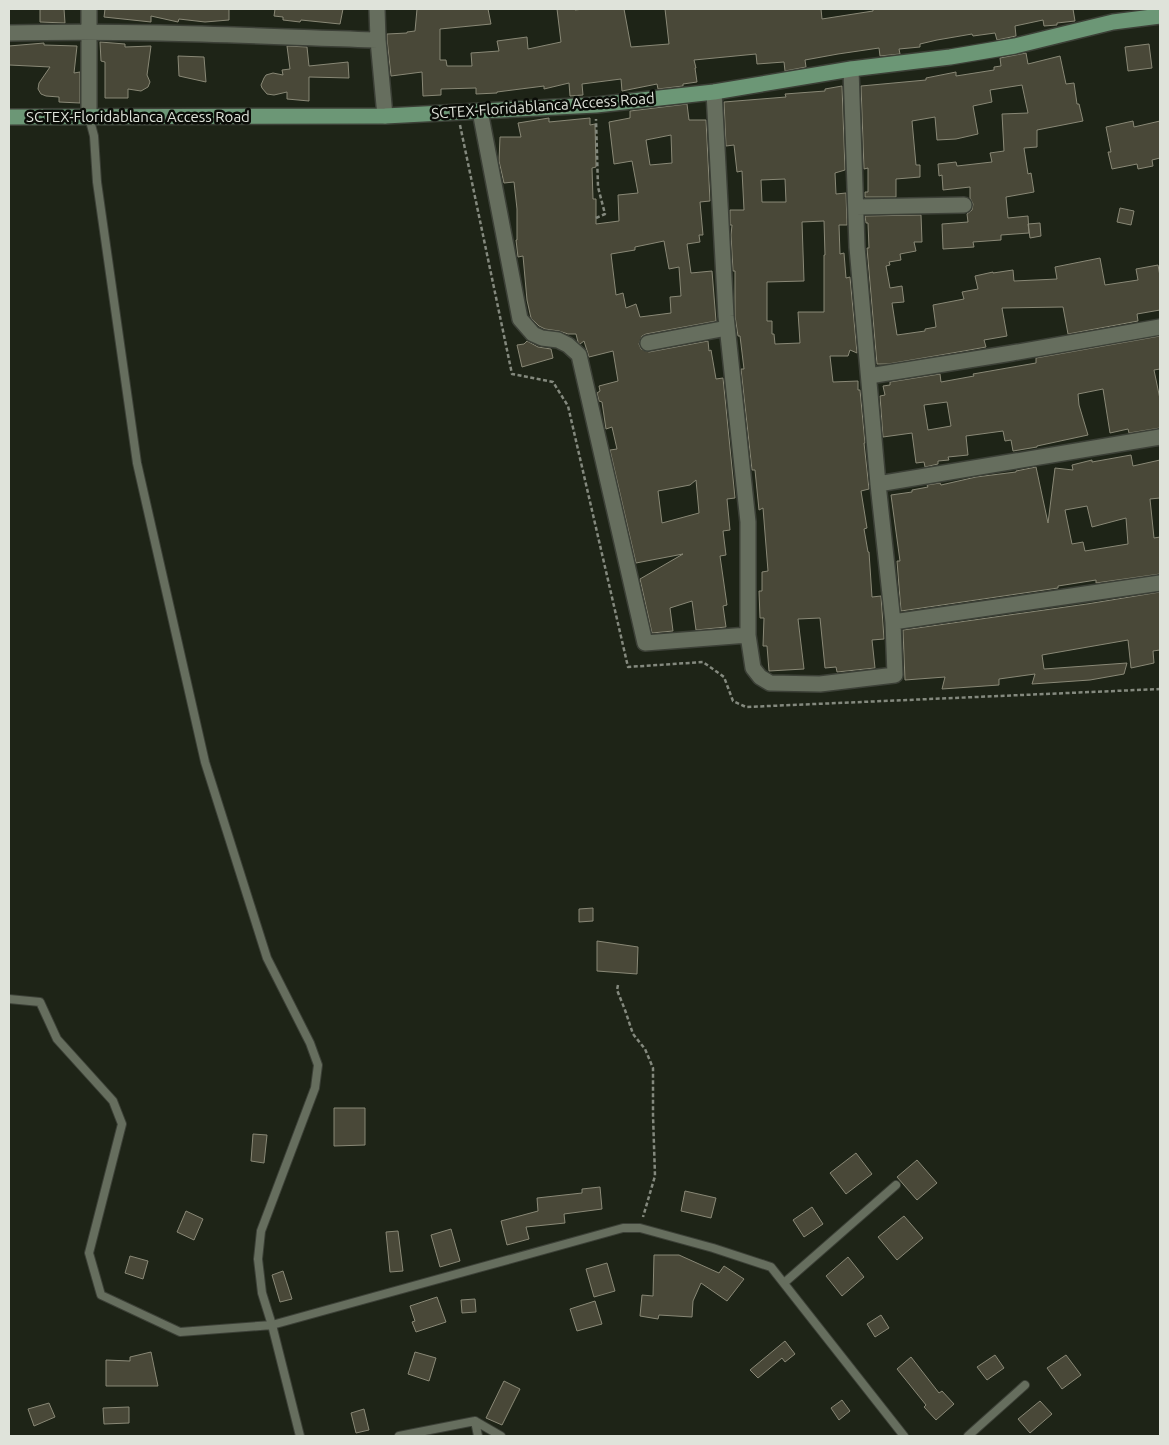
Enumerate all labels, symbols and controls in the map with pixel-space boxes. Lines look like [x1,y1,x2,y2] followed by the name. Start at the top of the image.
[431,89,655,122] street label: SCTEX-Floridablanca Access Road
[26,108,250,125] street label: SCTEX-Floridablanca Access Road

